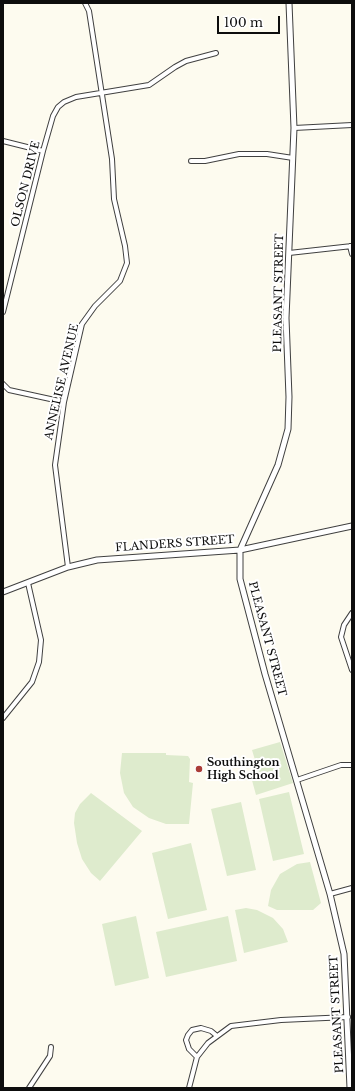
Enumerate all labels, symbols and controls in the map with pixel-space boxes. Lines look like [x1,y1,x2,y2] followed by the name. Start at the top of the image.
[219,8,282,34] scale bar
[224,15,263,30] text: 100 m
[9,140,43,228] street label: OLSON DRIVE
[271,234,287,352] street label: PLEASANT STREET
[42,323,82,441] street label: ANNELISE AVENUE
[115,533,235,555] street label: FLANDERS STREET
[245,580,289,698] street label: PLEASANT STREET
[207,756,280,782] place label: Southington High School
[194,764,204,774] marker: Southington High School
[327,954,347,1074] street label: PLEASANT STREET

